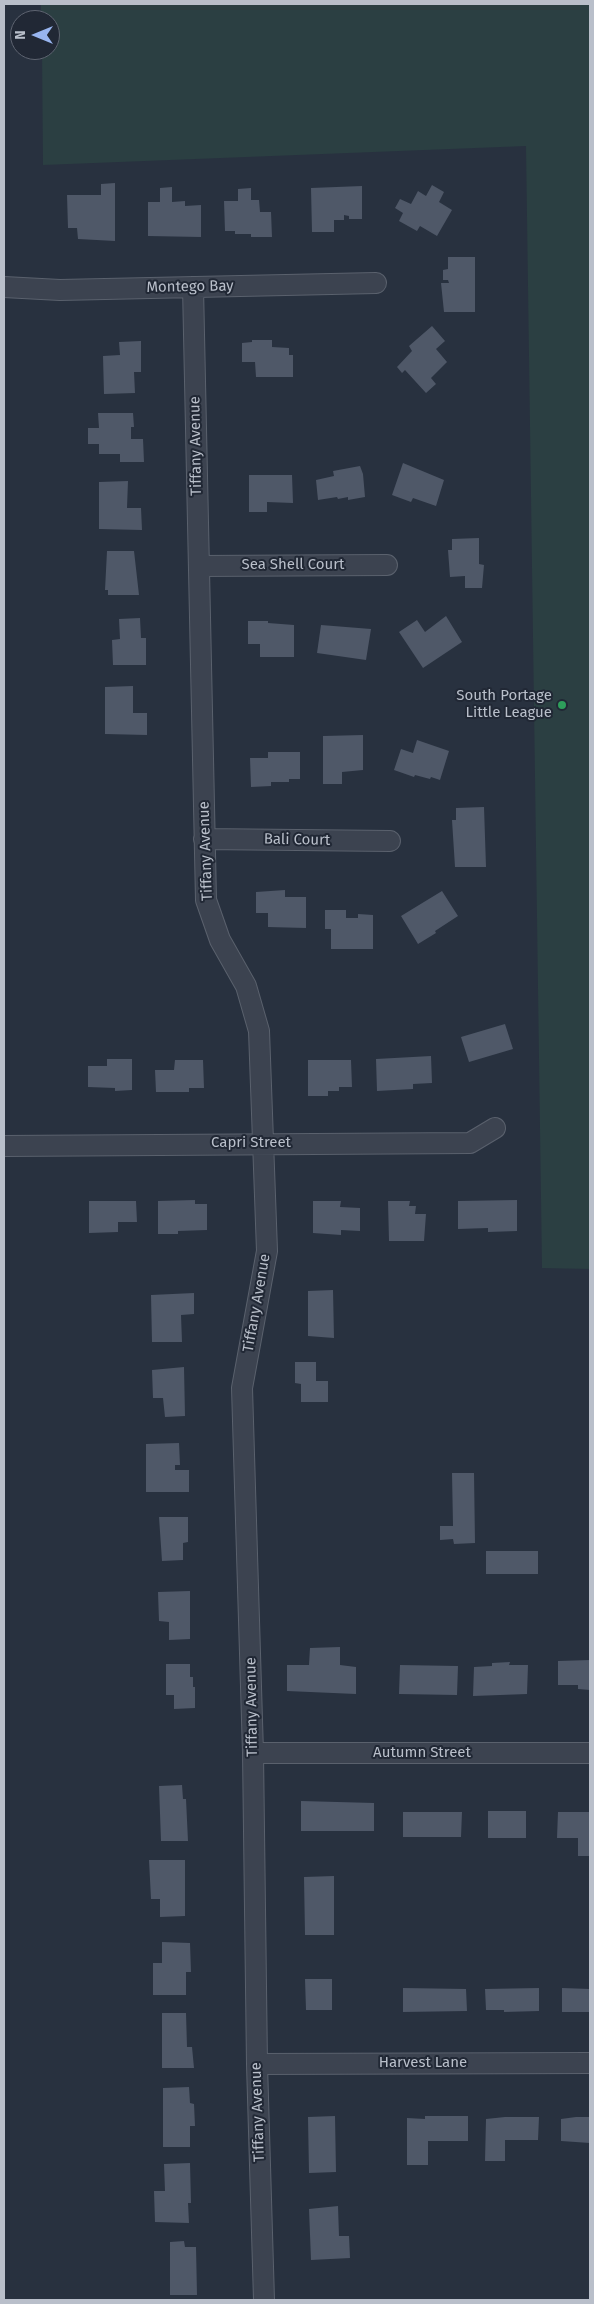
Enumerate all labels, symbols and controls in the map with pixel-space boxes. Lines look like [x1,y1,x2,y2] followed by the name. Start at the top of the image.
[10,10,60,60] north arrow
[12,30,29,40] text: N
[146,277,234,297] street label: Montego Bay
[186,396,206,496] street label: Tiffany Avenue
[241,556,345,574] street label: Sea Shell Court
[456,687,552,722] place label: South Portage Little League
[556,699,568,711] marker: South Portage Little League
[195,801,217,901] street label: Tiffany Avenue
[264,830,330,850] street label: Bali Court
[211,1134,291,1152] street label: Capri Street
[239,1252,275,1354] street label: Tiffany Avenue
[242,1657,262,1757] street label: Tiffany Avenue
[373,1744,471,1762] street label: Autumn Street
[379,2054,467,2072] street label: Harvest Lane
[247,2062,269,2162] street label: Tiffany Avenue

